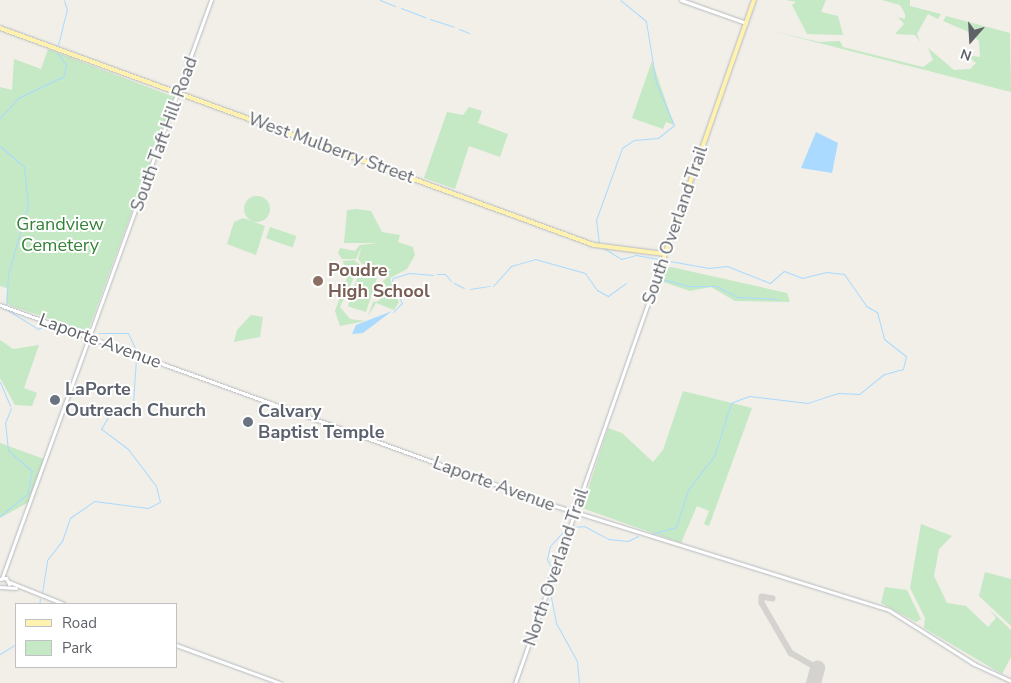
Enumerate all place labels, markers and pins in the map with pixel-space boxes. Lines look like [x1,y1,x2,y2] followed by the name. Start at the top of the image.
[328,260,430,302] place label: Poudre High School
[312,275,324,287] marker: Poudre High School
[65,379,206,422] place label: LaPorte Outreach Church
[49,394,61,406] marker: LaPorte Outreach Church
[258,401,384,444] place label: Calvary Baptist Temple
[242,416,254,428] marker: Calvary Baptist Temple

